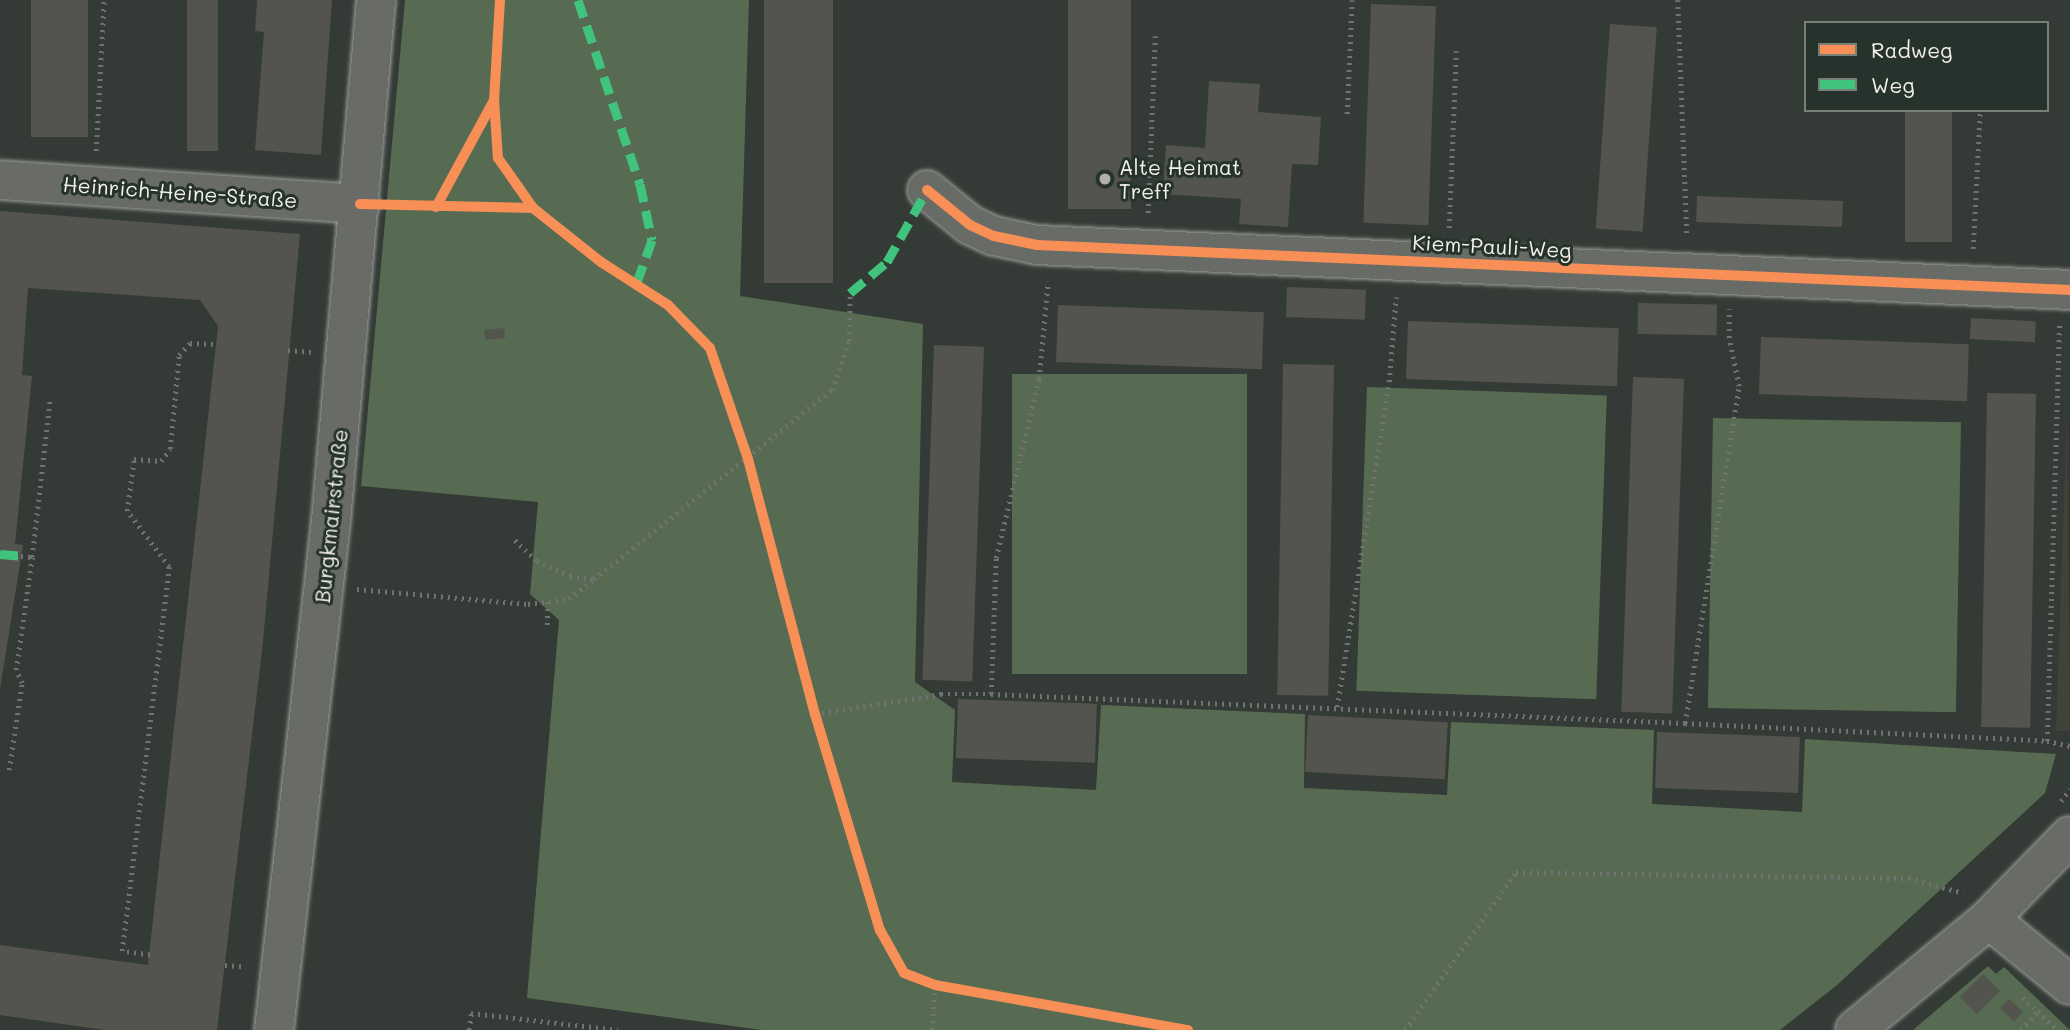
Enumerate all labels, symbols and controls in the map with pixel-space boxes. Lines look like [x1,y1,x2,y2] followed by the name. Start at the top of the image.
[1804,21,2049,112] legend
[1871,36,1952,63] text: Radweg
[1871,71,1915,98] text: Weg
[1119,154,1241,204] place label: Alte Heimat Treff
[62,171,298,213] street label: Heinrich-Heine-Straße
[1097,171,1113,187] marker: Alte Heimat Treff
[1412,229,1572,263] street label: Kiem-Pauli-Weg
[309,428,353,604] street label: Burgkmairstraße

